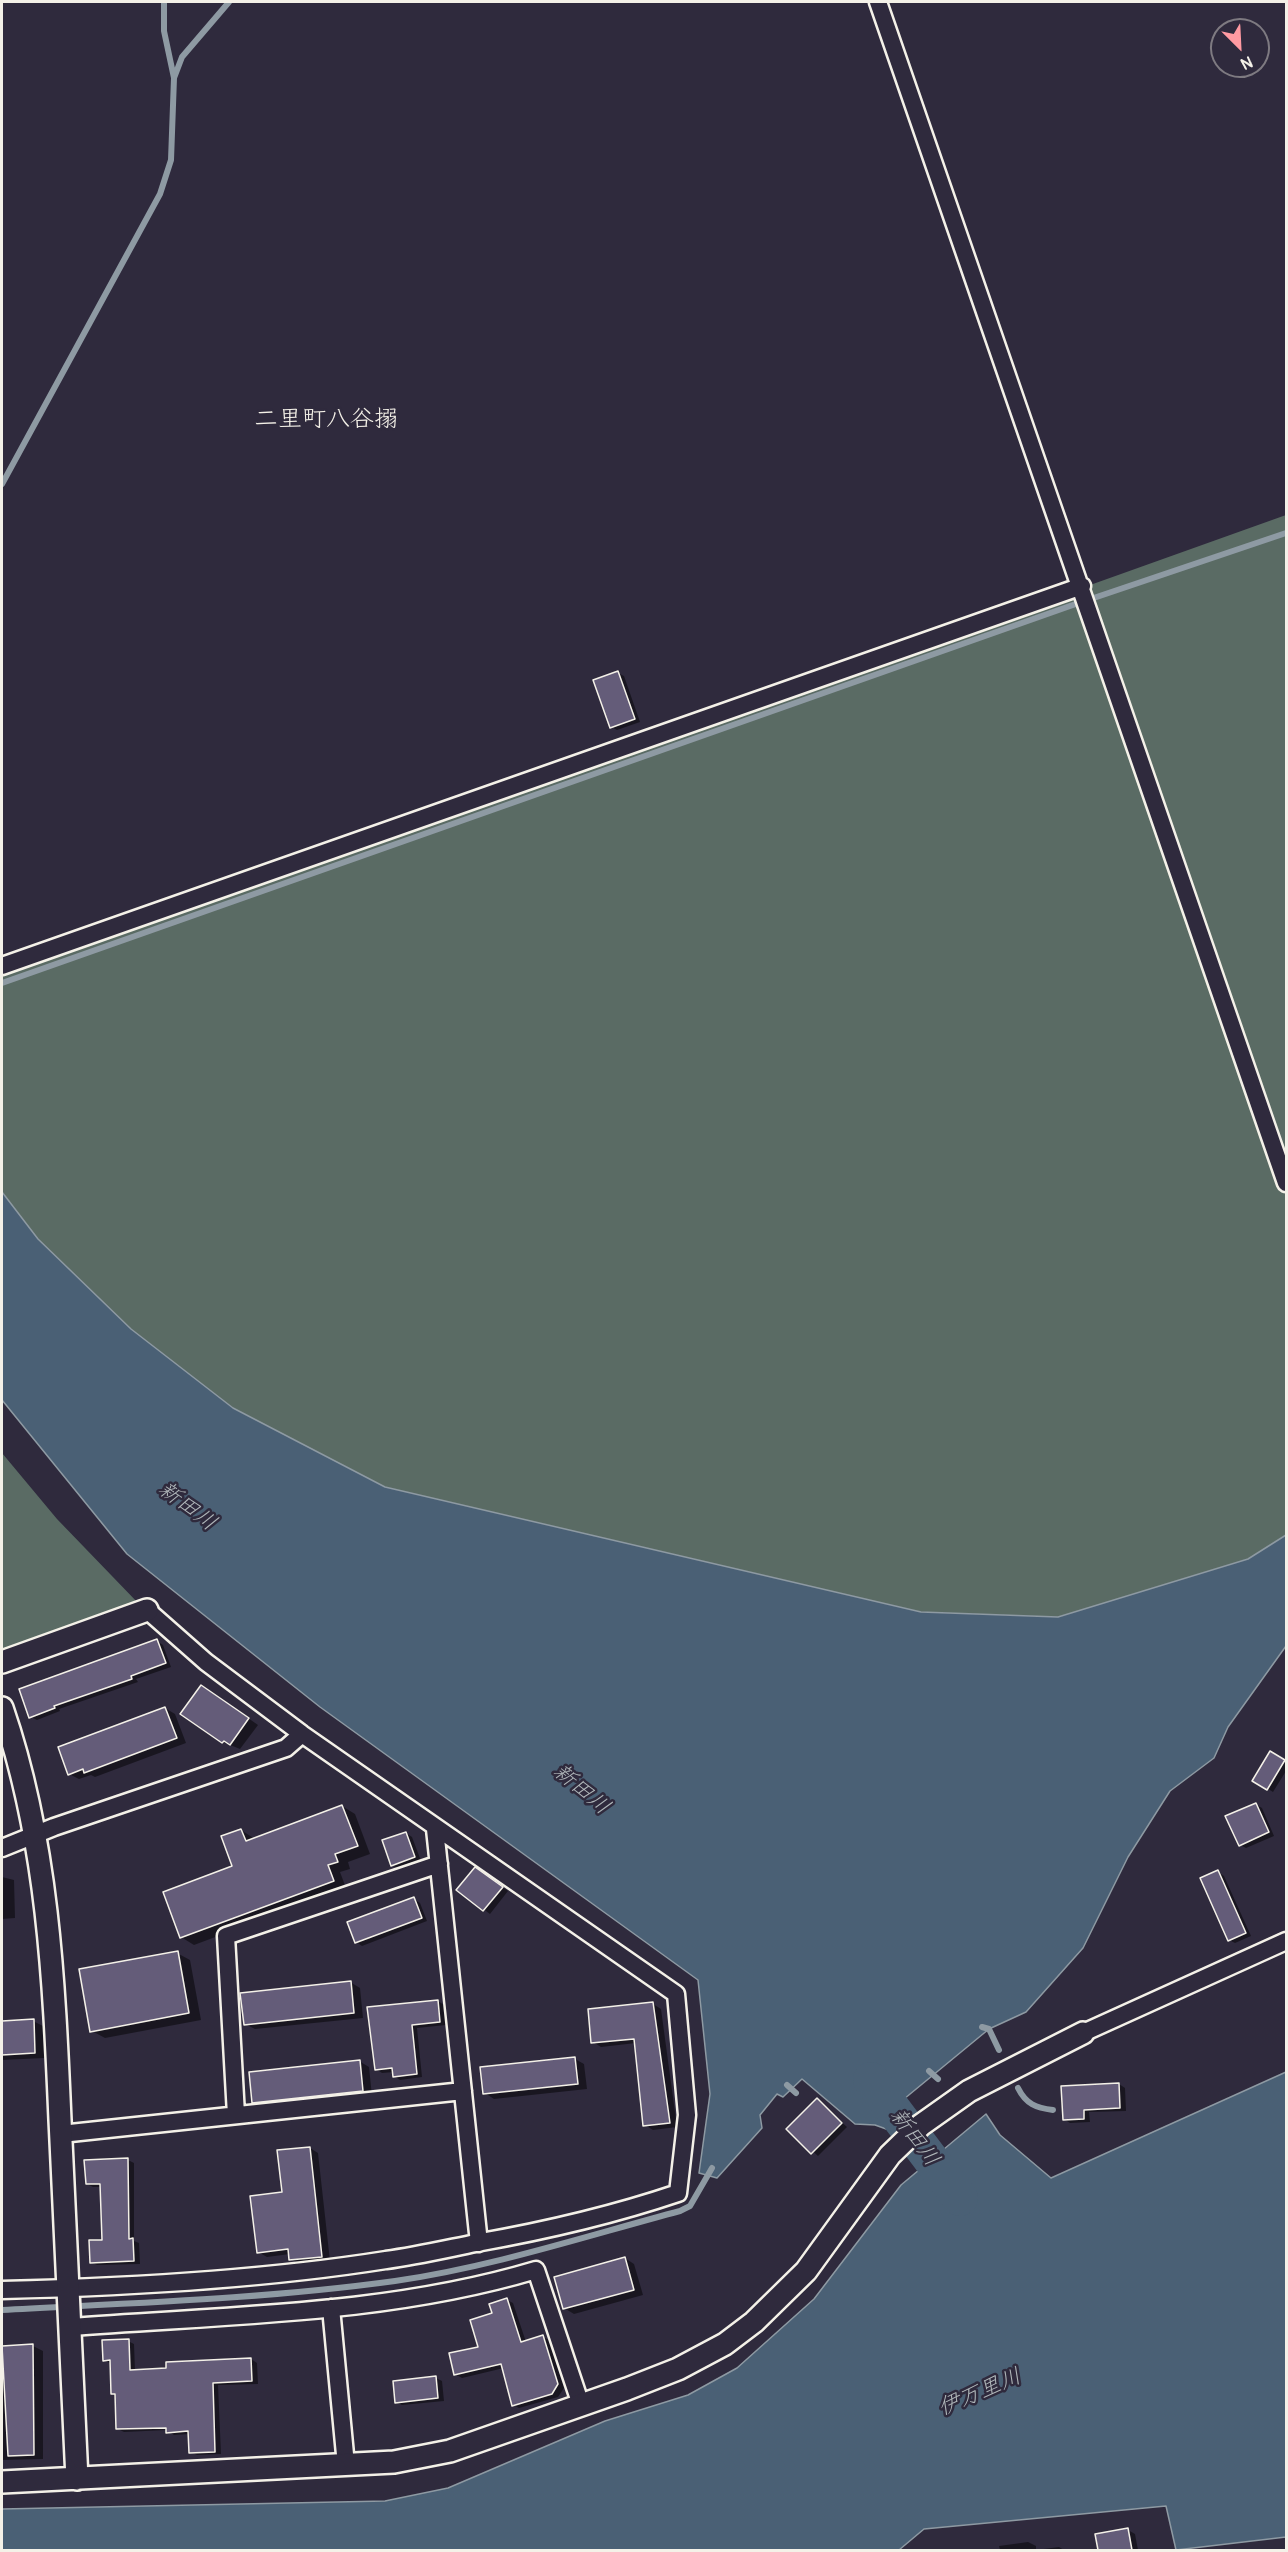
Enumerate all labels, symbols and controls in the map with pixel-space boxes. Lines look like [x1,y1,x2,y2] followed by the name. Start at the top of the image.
[1210,18,1270,78] north arrow
[1238,51,1256,74] text: N
[254,406,398,434] district label: 二里町八谷搦
[153,1477,221,1537] water label: 新田川
[547,1759,615,1821] water label: 新田川
[884,2104,944,2172] water label: 新田川
[934,2364,1026,2422] water label: 伊万里川

